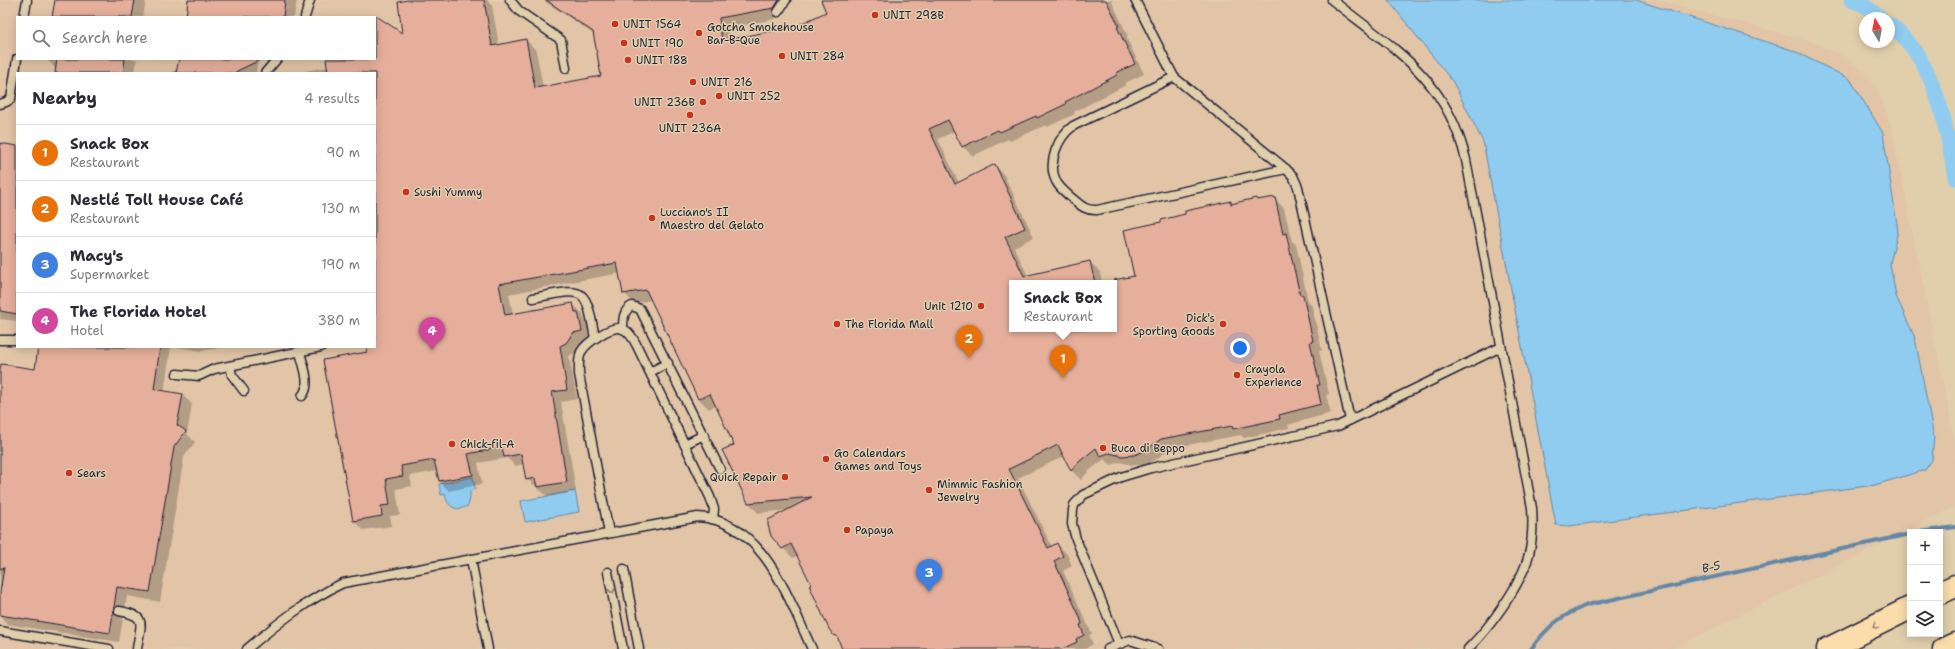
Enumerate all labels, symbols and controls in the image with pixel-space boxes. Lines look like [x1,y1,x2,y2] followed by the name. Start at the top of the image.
[883,8,945,23] place label: UNIT 298B
[870,10,880,20] marker: UNIT 298B
[1859,12,1895,48] north arrow
[16,16,376,60] search box
[623,17,682,32] place label: UNIT 1564
[610,19,620,29] marker: UNIT 1564
[707,20,814,48] place label: Gotcha Smokehouse Bar-B-Que
[30,27,52,49] icon: search
[62,28,148,48] text: Search here
[694,28,704,38] marker: Gotcha Smokehouse Bar-B-Que
[632,36,684,51] place label: UNIT 190
[619,38,629,48] marker: UNIT 190
[790,49,845,64] place label: UNIT 284
[777,51,787,61] marker: UNIT 284
[636,53,688,68] place label: UNIT 188
[623,55,633,65] marker: UNIT 188
[701,75,752,90] place label: UNIT 216
[688,77,698,87] marker: UNIT 216
[32,87,97,109] text: Nearby
[727,89,781,104] place label: UNIT 252
[304,90,360,107] text: 4 results
[714,91,724,101] marker: UNIT 252
[634,95,695,110] place label: UNIT 236B
[698,97,708,107] marker: UNIT 236B
[685,110,695,120] marker: UNIT 236A
[659,121,721,136] place label: UNIT 236A
[70,134,149,154] text: Snack Box
[42,144,48,161] text: 1
[326,144,360,161] text: 90 m
[70,154,140,171] text: Restaurant
[414,185,482,200] place label: Sushi Yummy
[401,187,411,197] marker: Sushi Yummy
[70,190,244,210] text: Nestlé Toll House Café
[40,200,50,217] text: 2
[322,200,360,217] text: 130 m
[660,205,764,233] place label: Lucciano's II Maestro del Gelato
[70,210,140,227] text: Restaurant
[647,213,657,223] marker: Lucciano's II Maestro del Gelato
[70,246,123,266] text: Macy's
[40,256,50,273] text: 3
[321,256,360,273] text: 190 m
[70,266,149,283] text: Supermarket
[1009,280,1117,332] popup
[1024,288,1102,308] text: Snack Box
[924,299,973,314] place label: Unit 1210
[976,301,986,311] marker: Unit 1210
[70,302,207,322] text: The Florida Hotel
[1024,308,1093,325] text: Restaurant
[1133,311,1215,339] place label: Dick's Sporting Goods
[40,312,50,329] text: 4
[318,312,360,329] text: 380 m
[419,317,445,350] pin: 4
[845,317,934,332] place label: The Florida Mall
[832,319,842,329] marker: The Florida Mall
[1218,319,1228,329] marker: Dick's Sporting Goods
[70,322,104,339] text: Hotel
[956,325,982,358] pin: 2
[1230,338,1250,358] your location
[1050,345,1076,378] pin: 1
[1245,362,1302,390] place label: Crayola Experience
[1232,370,1242,380] marker: Crayola Experience
[460,437,514,452] place label: Chick-fil-A
[447,439,457,449] marker: Chick-fil-A
[1111,441,1185,456] place label: Buca di Beppo
[1098,443,1108,453] marker: Buca di Beppo
[834,446,922,474] place label: Go Calendars Games and Toys
[821,454,831,464] marker: Go Calendars Games and Toys
[77,466,106,481] place label: Sears
[64,468,74,478] marker: Sears
[710,470,777,485] place label: Quick Repair
[780,472,790,482] marker: Quick Repair
[937,477,1023,505] place label: Mimmic Fashion Jewelry
[924,485,934,495] marker: Mimmic Fashion Jewelry
[855,523,894,538] place label: Papaya
[842,525,852,535] marker: Papaya
[1907,529,1943,637] map controls
[1907,529,1943,565] button: +
[1700,557,1722,577] water label: B-5
[916,559,942,592] pin: 3
[1907,565,1943,601] button: −
[607,588,616,594] one-way arrow
[1907,601,1943,637] button: layers
[1872,621,1879,628] one-way arrow

